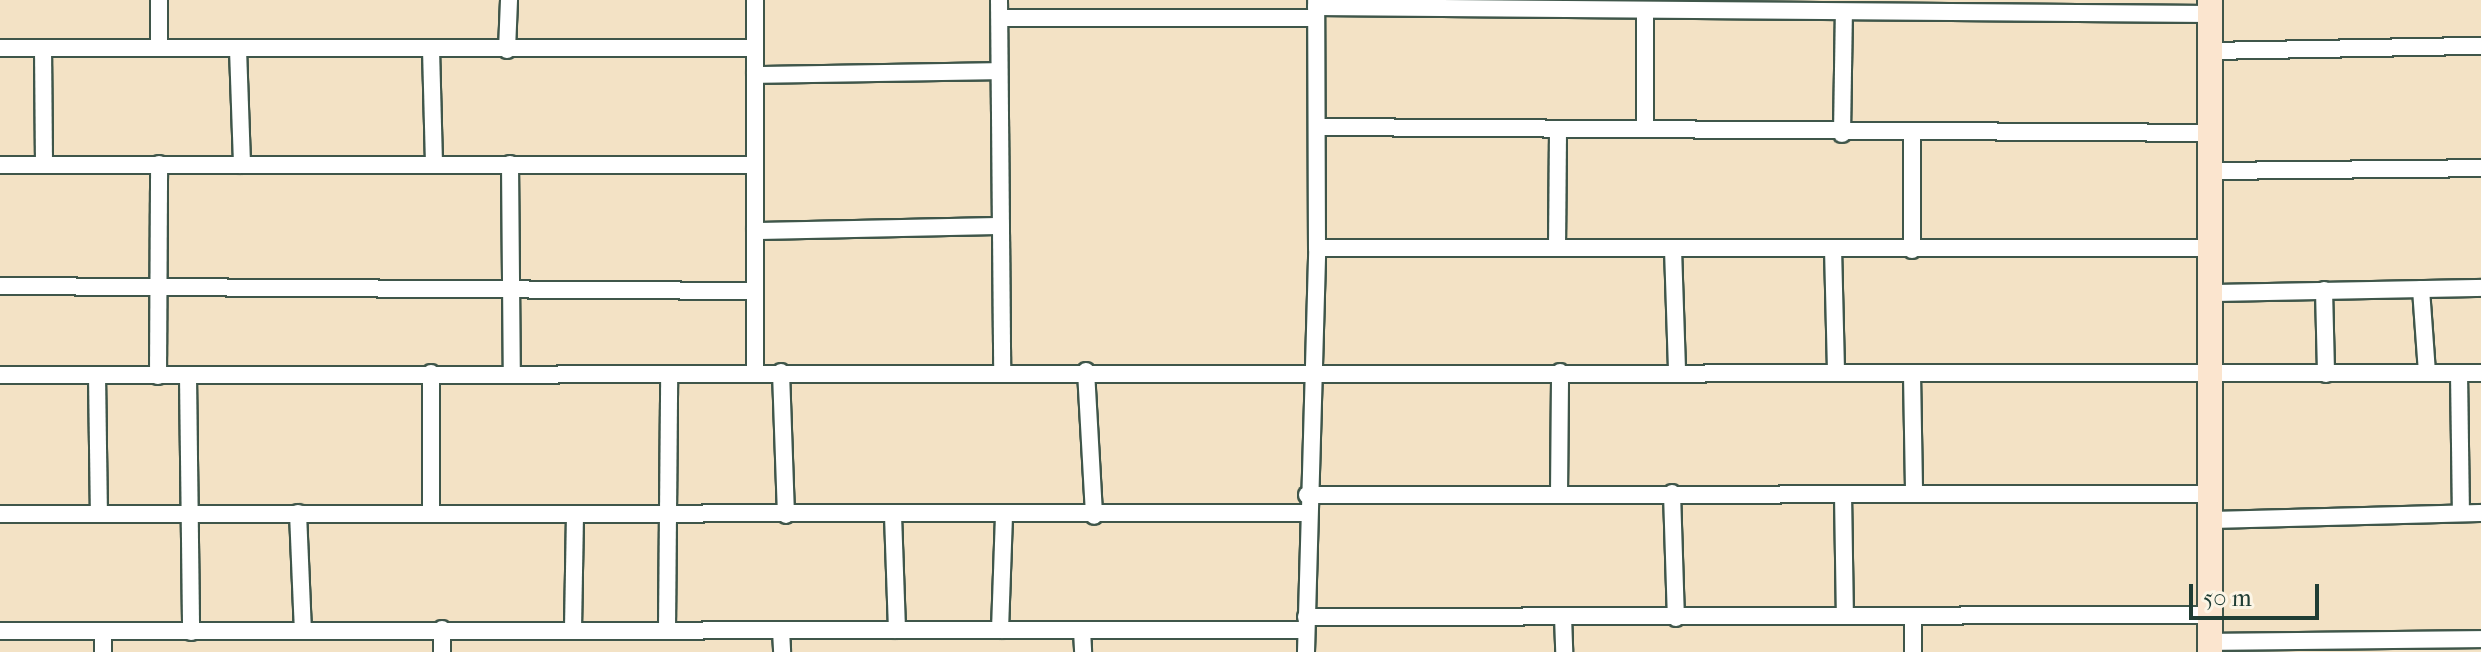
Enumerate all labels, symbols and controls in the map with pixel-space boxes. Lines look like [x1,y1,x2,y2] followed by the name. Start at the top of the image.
[2193,568,2323,618] scale bar
[2203,584,2252,612] text: 50 m

